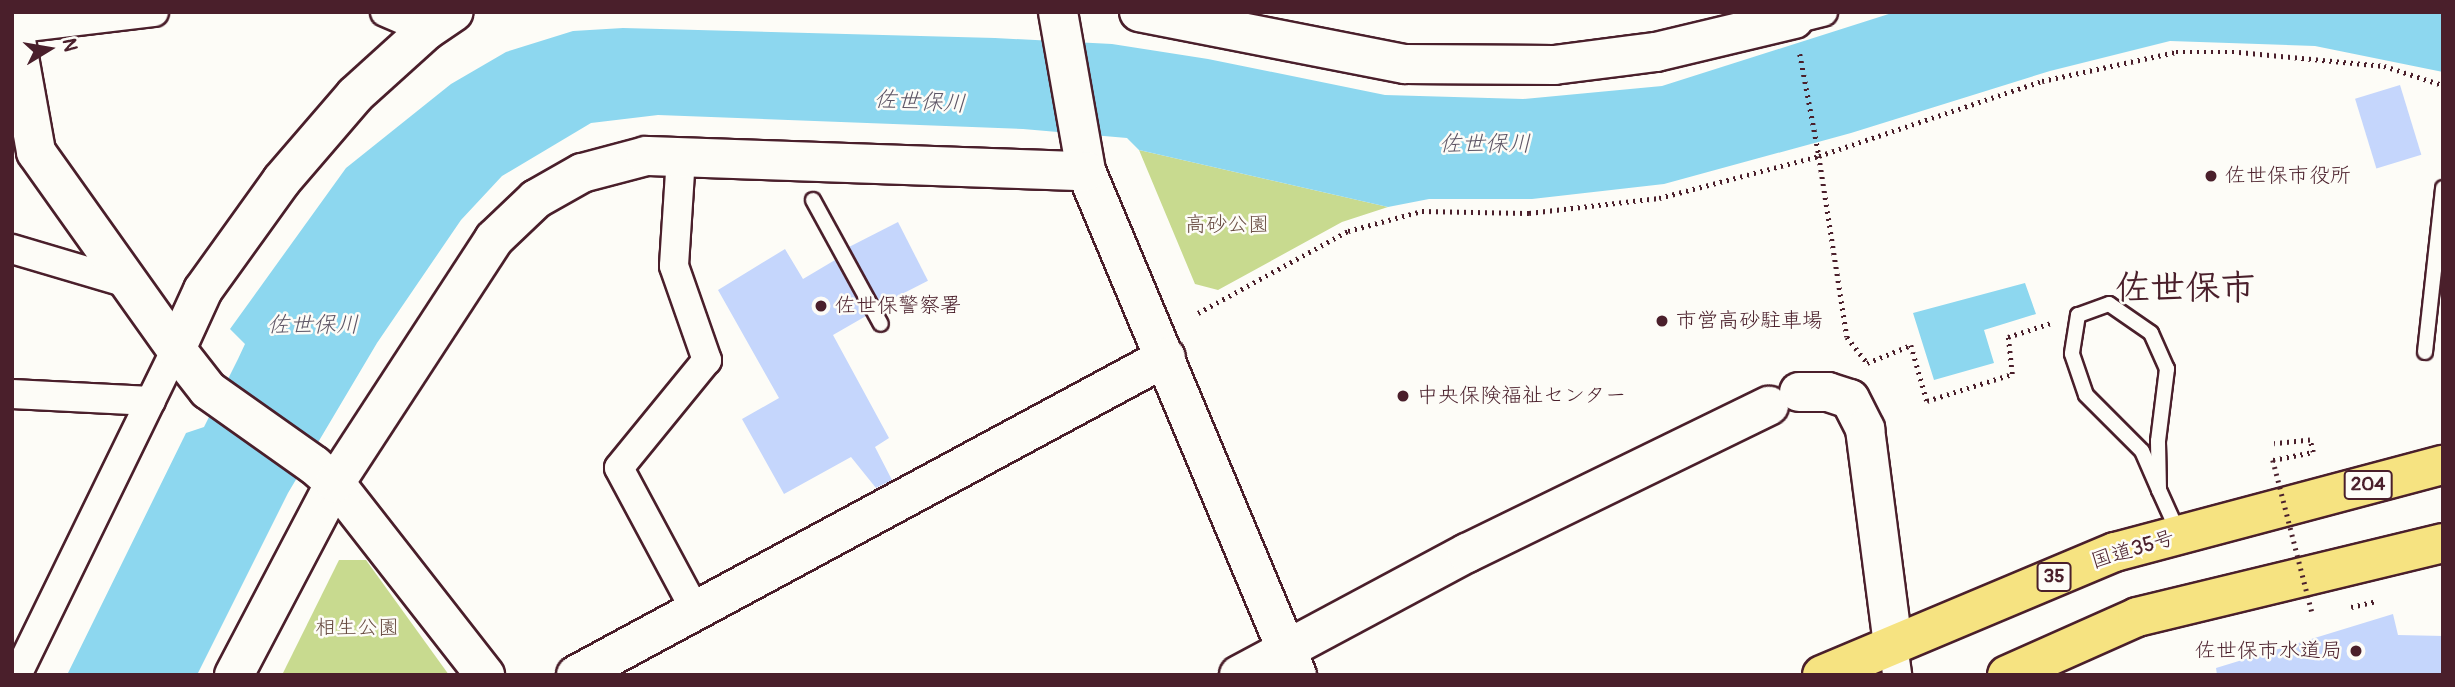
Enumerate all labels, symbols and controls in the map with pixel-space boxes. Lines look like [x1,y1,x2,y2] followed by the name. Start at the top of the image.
[14,14,84,84] north arrow
[57,36,83,54] text: N
[873,86,967,118] water label: 佐世保川
[1439,130,1531,158] water label: 佐世保川
[2225,163,2351,189] place label: 佐世保市役所
[2203,168,2219,184] marker: 佐世保市役所
[1185,212,1269,238] park label: 高砂公園
[2115,267,2255,309] district label: 佐世保市
[835,293,961,319] place label: 佐世保警察署
[813,298,829,314] marker: 佐世保警察署
[1676,308,1823,334] place label: 市営高砂駐車場
[267,311,359,339] water label: 佐世保川
[1654,313,1670,329] marker: 市営高砂駐車場
[1417,383,1627,409] place label: 中央保険福祉センター
[1395,388,1411,404] marker: 中央保険福祉センター
[2344,470,2392,500] road number: 204
[2088,525,2178,575] street label: 国道35号
[2036,562,2072,592] road number: 35
[315,615,399,641] park label: 相生公園
[2195,638,2342,664] place label: 佐世保市水道局
[2348,643,2364,659] marker: 佐世保市水道局

